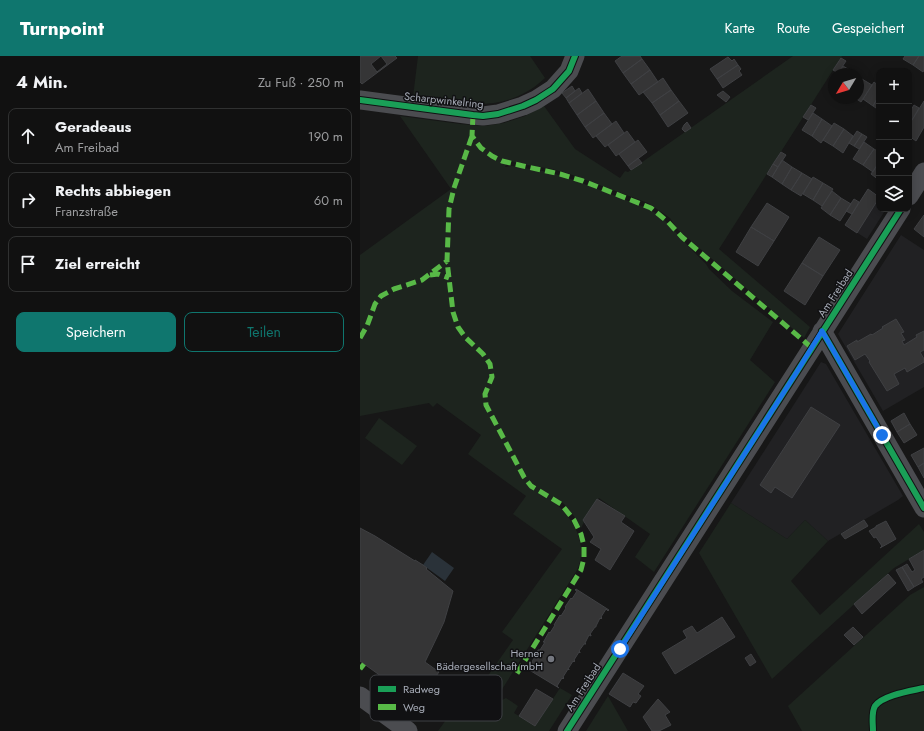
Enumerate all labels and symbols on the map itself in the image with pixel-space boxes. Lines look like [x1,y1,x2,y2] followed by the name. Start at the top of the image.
[828,68,864,104] north arrow
[403,88,485,112] street label: Scharpwinkelring
[813,266,857,320] street label: Am Freibad
[873,426,891,444] route end
[611,640,629,658] route start
[436,645,543,674] place label: Herner Bädergesellschaft mbH
[546,654,556,664] marker: Herner Bädergesellschaft mbH
[561,660,605,714] street label: Am Freibad
[370,675,502,721] legend
[403,681,440,697] text: Radweg
[403,699,425,715] text: Weg

